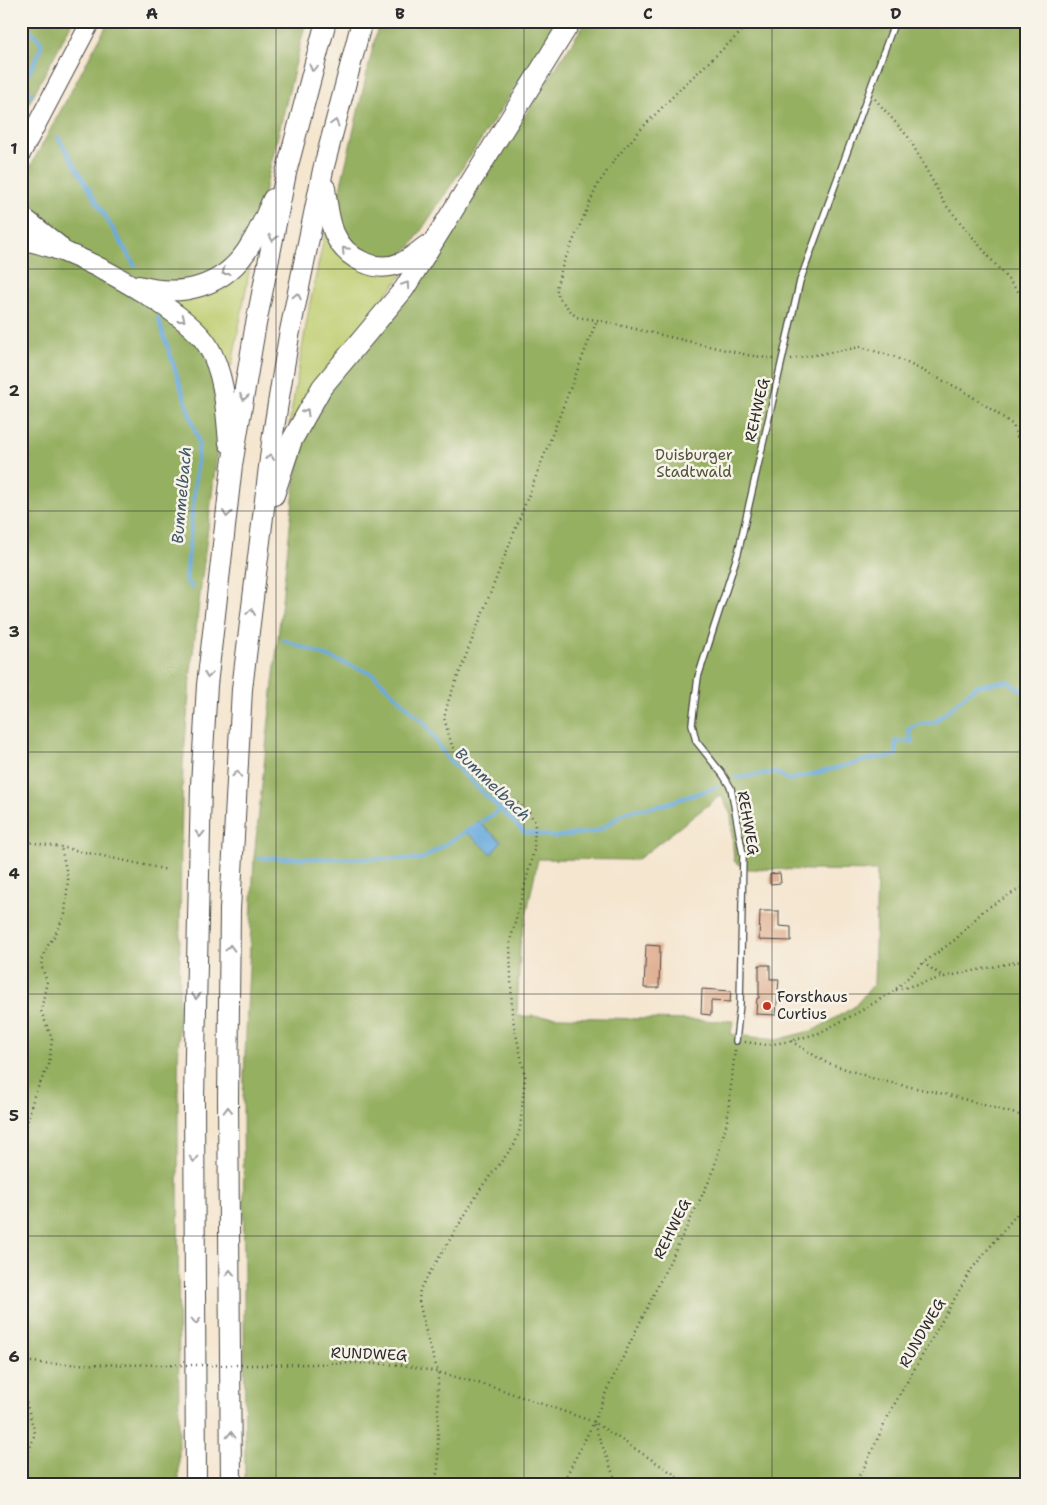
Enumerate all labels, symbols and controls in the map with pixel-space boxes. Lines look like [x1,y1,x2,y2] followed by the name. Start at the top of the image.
[146,3,158,24] text: A
[395,3,405,24] text: B
[643,3,653,24] text: C
[890,3,902,24] text: D
[309,64,319,72] one-way arrow
[329,119,340,127] one-way arrow
[10,138,18,159] text: 1
[269,233,279,242] one-way arrow
[342,247,351,256] one-way arrow
[222,267,231,275] one-way arrow
[400,281,410,290] one-way arrow
[291,292,302,301] one-way arrow
[176,314,185,322] one-way arrow
[740,376,774,444] street label: REHWEG
[8,380,20,401] text: 2
[239,393,249,402] one-way arrow
[300,409,310,418] one-way arrow
[167,445,196,545] water label: Bummelbach
[655,445,733,482] park label: Duisburger Stadtwald
[264,452,275,460] one-way arrow
[222,510,233,518] one-way arrow
[245,607,256,615] one-way arrow
[8,621,20,642] text: 3
[203,671,214,679] one-way arrow
[450,743,535,826] water label: Bummelbach
[231,769,242,777] one-way arrow
[733,789,763,857] street label: REHWEG
[195,830,205,838] one-way arrow
[8,863,20,884] text: 4
[225,943,235,951] one-way arrow
[777,987,848,1024] place label: Forsthaus Curtius
[191,993,201,1001] one-way arrow
[761,1000,773,1012] marker: Forsthaus Curtius
[9,1105,19,1126] text: 5
[223,1106,233,1114] one-way arrow
[189,1155,200,1163] one-way arrow
[649,1195,695,1263] street label: REHWEG
[225,1268,235,1276] one-way arrow
[894,1295,950,1371] street label: RUNDWEG
[191,1318,201,1326] one-way arrow
[330,1343,408,1365] street label: RUNDWEG
[8,1346,20,1367] text: 6
[226,1431,236,1438] one-way arrow

